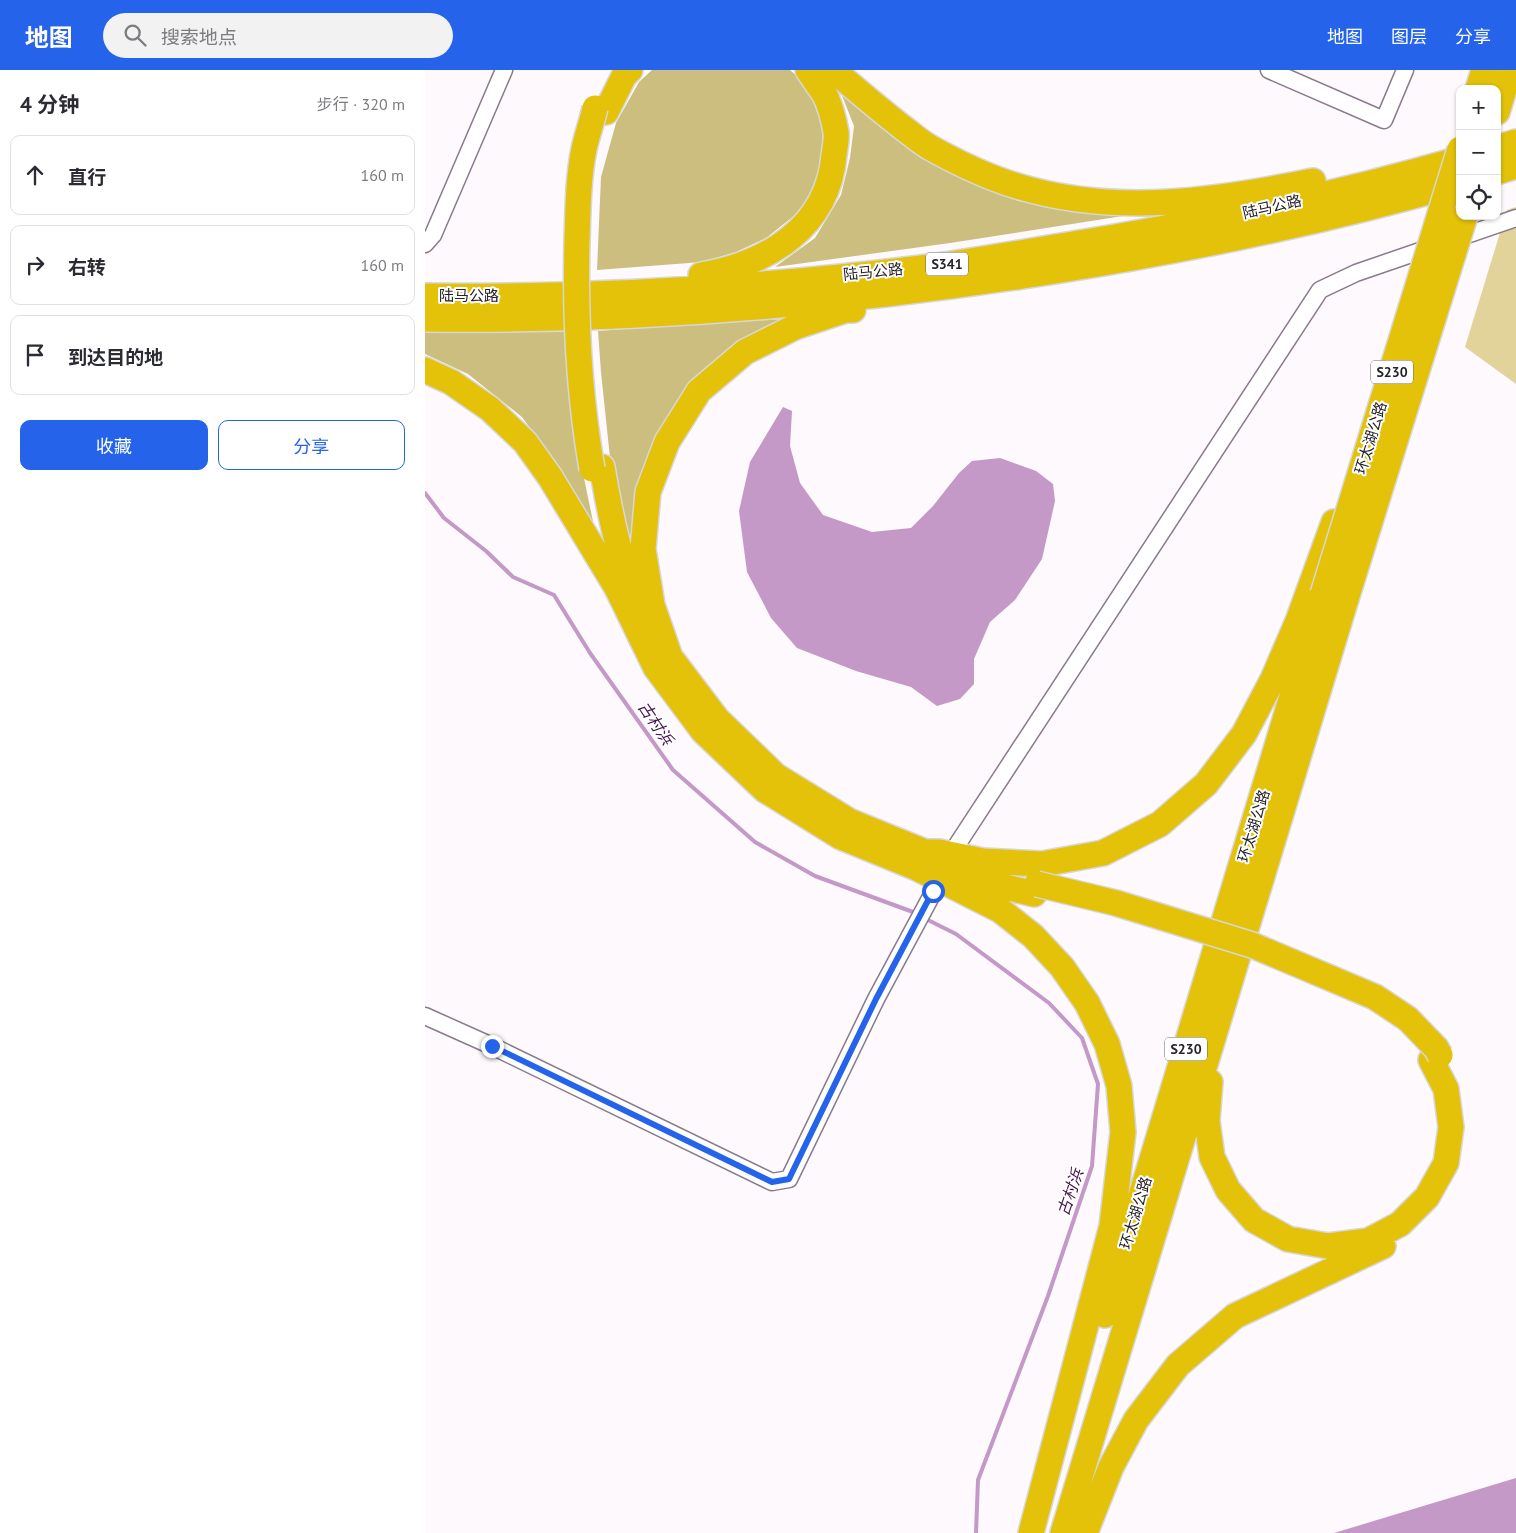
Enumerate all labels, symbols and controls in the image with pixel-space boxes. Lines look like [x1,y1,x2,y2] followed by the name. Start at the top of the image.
[103,13,453,58] search box
[121,21,149,49] icon: search
[25,22,73,53] text: 地图
[161,25,237,49] text: 搜索地点
[1327,25,1363,48] text: 地图
[1391,25,1427,48] text: 图层
[1455,25,1491,48] text: 分享
[1456,85,1501,220] map controls
[1456,85,1501,130] button: +
[20,91,79,118] text: 4 分钟
[317,94,405,114] text: 步行 · 320 m
[1456,130,1501,175] button: −
[21,161,49,189] icon: ahead
[68,165,106,189] text: 直行
[361,165,404,185] text: 160 m
[1456,175,1501,220] button: locate
[1241,191,1303,223] street label: 陆马公路
[21,251,49,279] icon: right
[926,252,968,275] road number: S341
[68,255,106,279] text: 右转
[361,255,404,275] text: 160 m
[842,259,904,284] street label: 陆马公路
[439,286,499,305] street label: 陆马公路
[21,341,49,369] icon: arrive
[68,345,163,369] text: 到达目的地
[1371,360,1413,384] road number: S230
[1350,399,1391,477] street label: 环太湖公路
[20,420,208,470] button: 收藏
[218,420,405,470] button: 分享
[634,698,679,750] water label: 古村浜
[1233,787,1274,865] street label: 环太湖公路
[922,880,945,903] route start
[481,1035,504,1058] route end
[1165,1038,1207,1061] road number: S230
[1053,1164,1088,1218] water label: 古村浜
[1115,1174,1156,1252] street label: 环太湖公路

